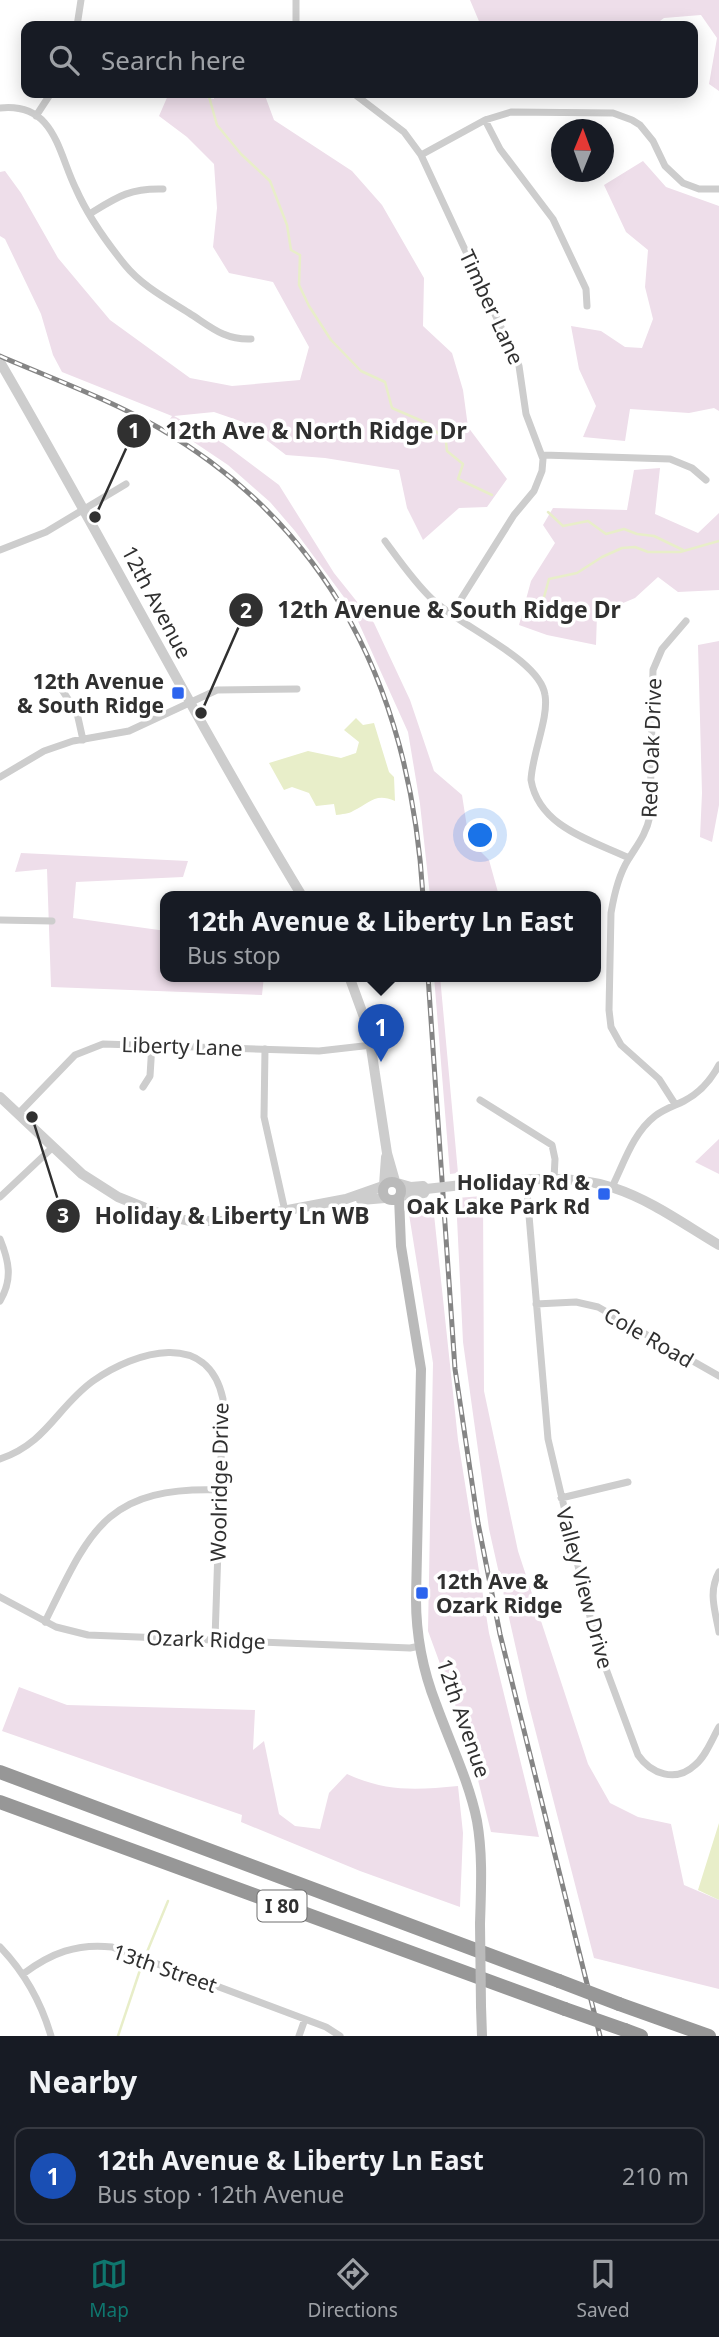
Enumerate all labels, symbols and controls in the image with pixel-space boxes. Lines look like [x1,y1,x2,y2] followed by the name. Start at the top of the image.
[21,21,698,98] search box
[45,41,83,79] icon: search
[101,42,246,78] text: Search here
[551,119,614,182] north arrow
[453,245,531,369] street label: Timber Lane
[116,409,480,453] callout: 12th Ave & North Ridge Dr
[165,414,467,446] text: 12th Ave & North Ridge Dr
[128,416,140,444] text: 1
[116,541,198,663] street label: 12th Avenue
[228,588,635,632] callout: 12th Avenue & South Ridge Dr
[277,593,621,625] text: 12th Avenue & South Ridge Dr
[240,596,252,624] text: 2
[17,667,164,719] place label: 12th Avenue & South Ridge
[635,678,667,818] street label: Red Oak Drive
[170,685,186,701] marker: 12th Avenue & South Ridge
[463,818,497,852] your location
[160,891,601,982] popup
[187,903,574,939] text: 12th Avenue & Liberty Ln East
[187,939,281,971] text: Bus stop
[358,1004,404,1062] pin: 1
[121,1030,243,1062] street label: Liberty Lane
[406,1168,590,1220] place label: Holiday Rd & Oak Lake Park Rd
[596,1186,612,1202] marker: Holiday Rd & Oak Lake Park Rd
[45,1194,383,1238] callout: Holiday & Liberty Ln WB
[94,1199,370,1231] text: Holiday & Liberty Ln WB
[57,1201,69,1229] text: 3
[599,1300,699,1374] street label: Cole Road
[204,1402,234,1562] street label: Woolridge Drive
[550,1504,620,1672] street label: Valley View Drive
[436,1567,563,1619] place label: 12th Ave & Ozark Ridge
[414,1585,430,1601] marker: 12th Ave & Ozark Ridge
[146,1623,266,1655] street label: Ozark Ridge
[431,1655,497,1781] street label: 12th Avenue
[258,1890,306,1922] road number: I 80
[109,1937,221,1999] street label: 13th Street
[28,2061,137,2102] text: Nearby
[97,2142,484,2178] text: 12th Avenue & Liberty Ln East
[46,2160,60,2192] text: 1
[622,2160,689,2192] text: 210 m
[97,2178,344,2210] text: Bus stop · 12th Avenue
[89,2255,129,2323] tab: Map
[308,2255,398,2323] tab: Directions
[576,2255,630,2323] tab: Saved

